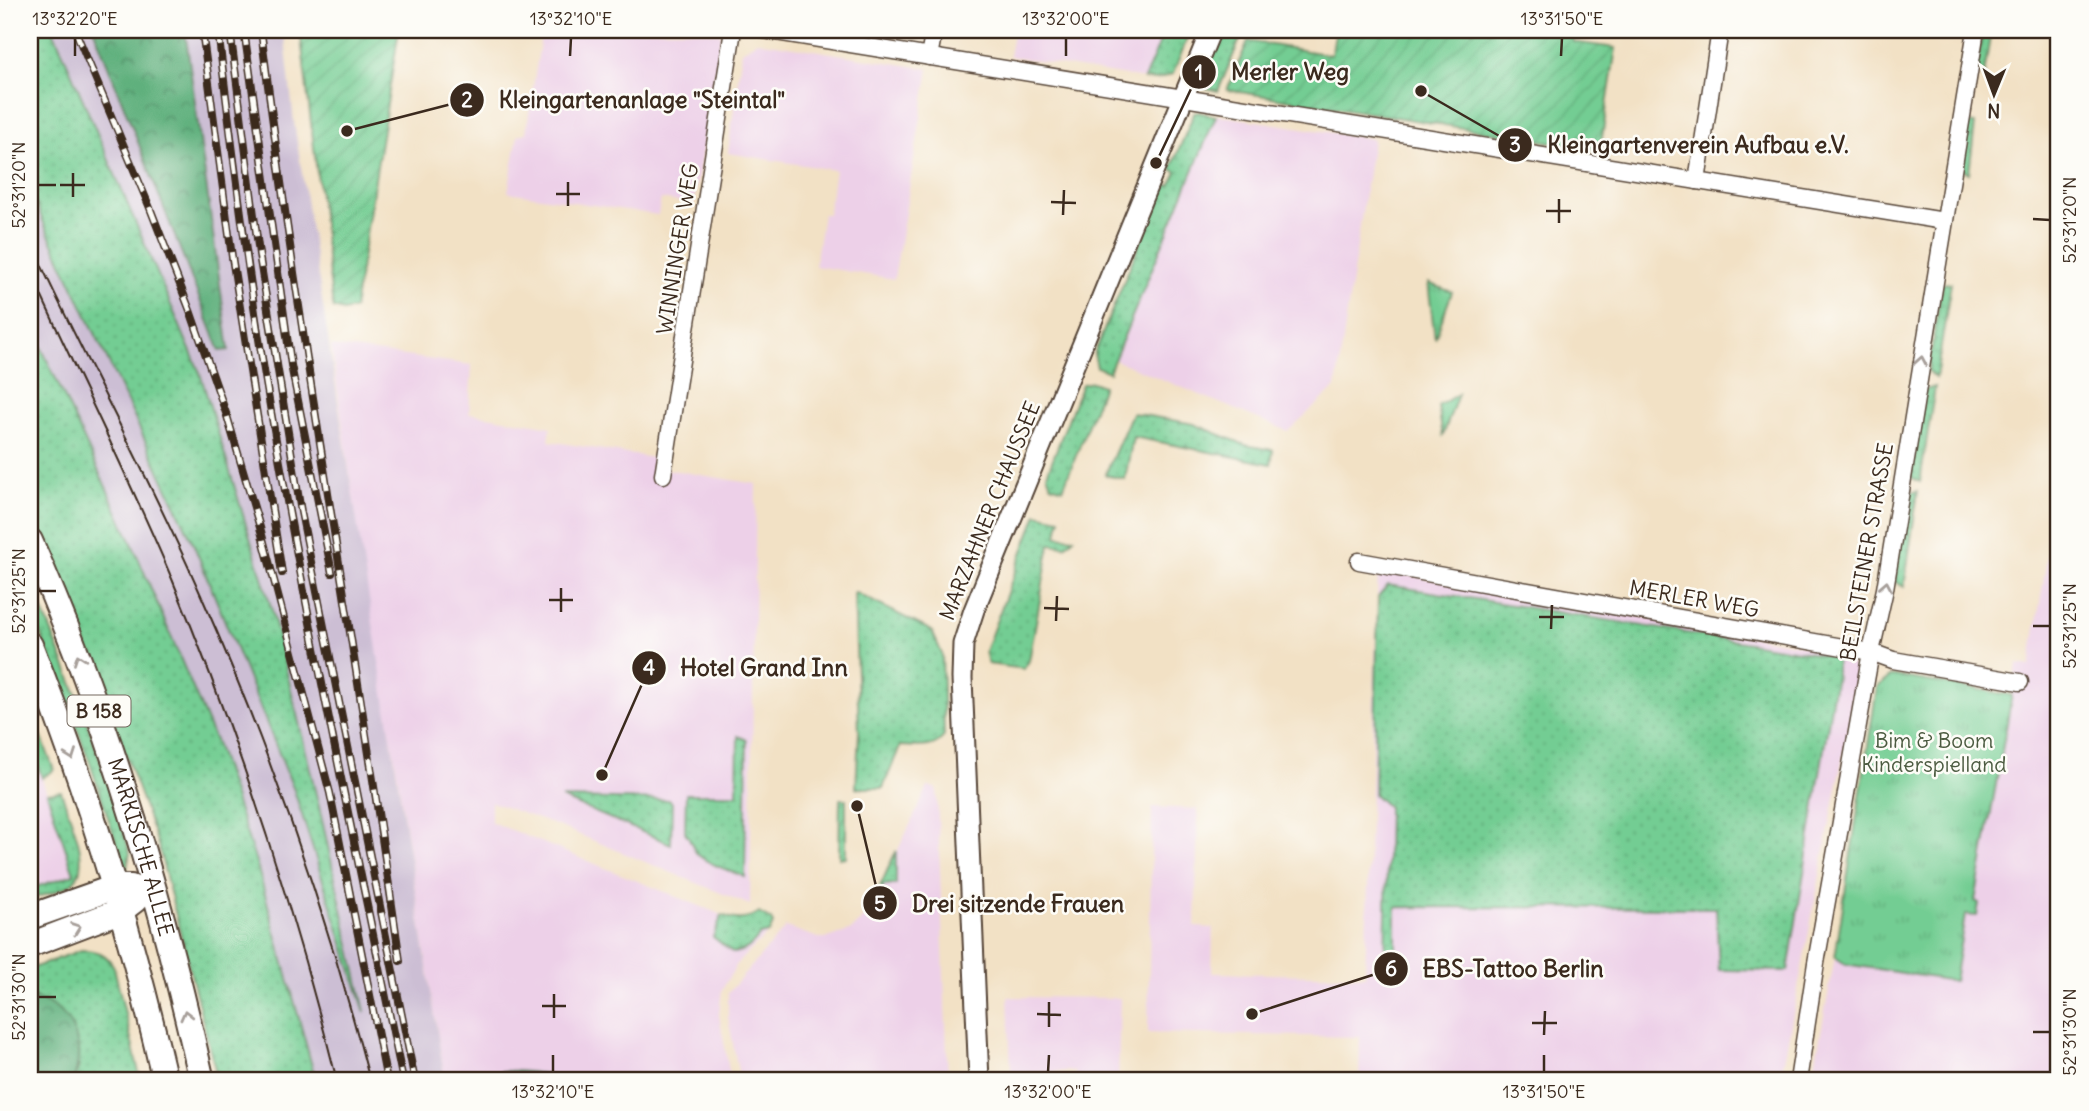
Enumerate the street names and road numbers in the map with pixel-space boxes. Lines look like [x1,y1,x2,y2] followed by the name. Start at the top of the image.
[651,161,704,337] street label: WINNINGER WEG
[933,397,1046,624] street label: MARZAHNER CHAUSSEE
[1834,441,1899,663] street label: BEILSTEINER STRASSE
[1627,574,1761,623] street label: MERLER WEG
[68,696,130,726] road number: B 158
[102,754,180,939] street label: MÄRKISCHE ALLEE

